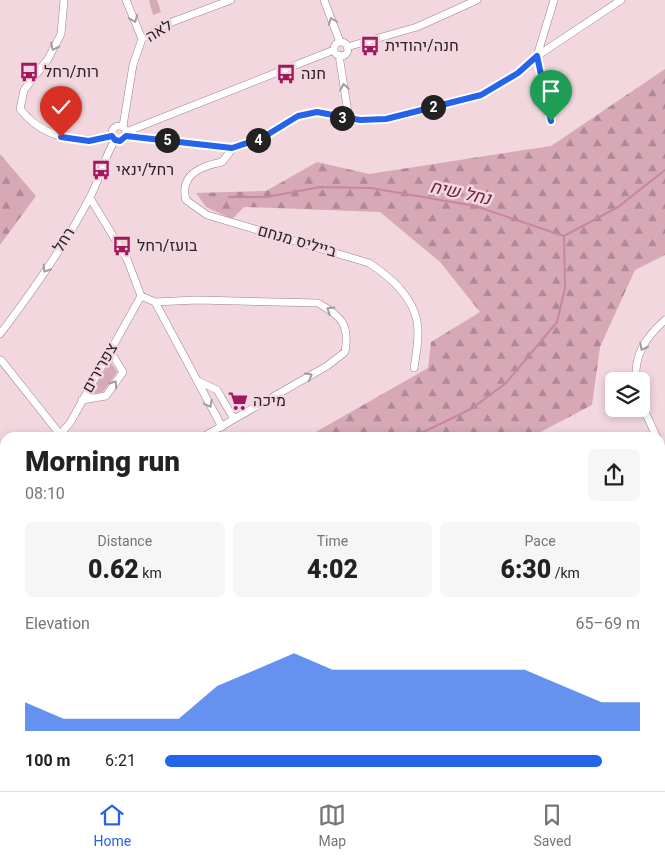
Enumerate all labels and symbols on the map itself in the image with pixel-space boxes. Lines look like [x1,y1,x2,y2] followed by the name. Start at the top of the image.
[128,14,138,23] one-way arrow
[141,14,177,48] street label: לאה
[328,17,338,26] one-way arrow
[385,34,459,58] place label: חנה/יהודית
[359,35,381,57] bus stop icon: חנה/יהודית
[50,42,60,51] one-way arrow
[44,60,99,84] place label: רות/רחל
[18,61,40,83] bus stop icon: רות/רחל
[301,62,326,86] place label: חנה
[275,63,297,85] bus stop icon: חנה
[530,70,572,121] pin
[340,83,350,92] one-way arrow
[40,86,82,137] pin
[420,94,446,120] pin: 2
[330,106,354,130] pin: 3
[154,128,180,152] pin: 5
[246,128,270,152] pin: 4
[116,158,174,182] place label: רחל/ינאי
[90,159,112,181] bus stop icon: רחל/ינאי
[427,173,494,213] water label: נחל שיח
[255,218,340,264] street label: בייליס מנחם
[47,223,81,257] street label: רחל
[137,234,198,258] place label: בועז/רחל
[111,235,133,257] bus stop icon: בועז/רחל
[42,264,52,273] one-way arrow
[326,307,335,317] one-way arrow
[76,338,124,398] street label: צפרירים
[639,342,649,351] one-way arrow
[304,372,313,382] one-way arrow
[108,380,117,389] one-way arrow
[253,389,286,413] place label: מיכה
[227,390,249,412] supermarket icon: מיכה
[203,398,213,407] one-way arrow

